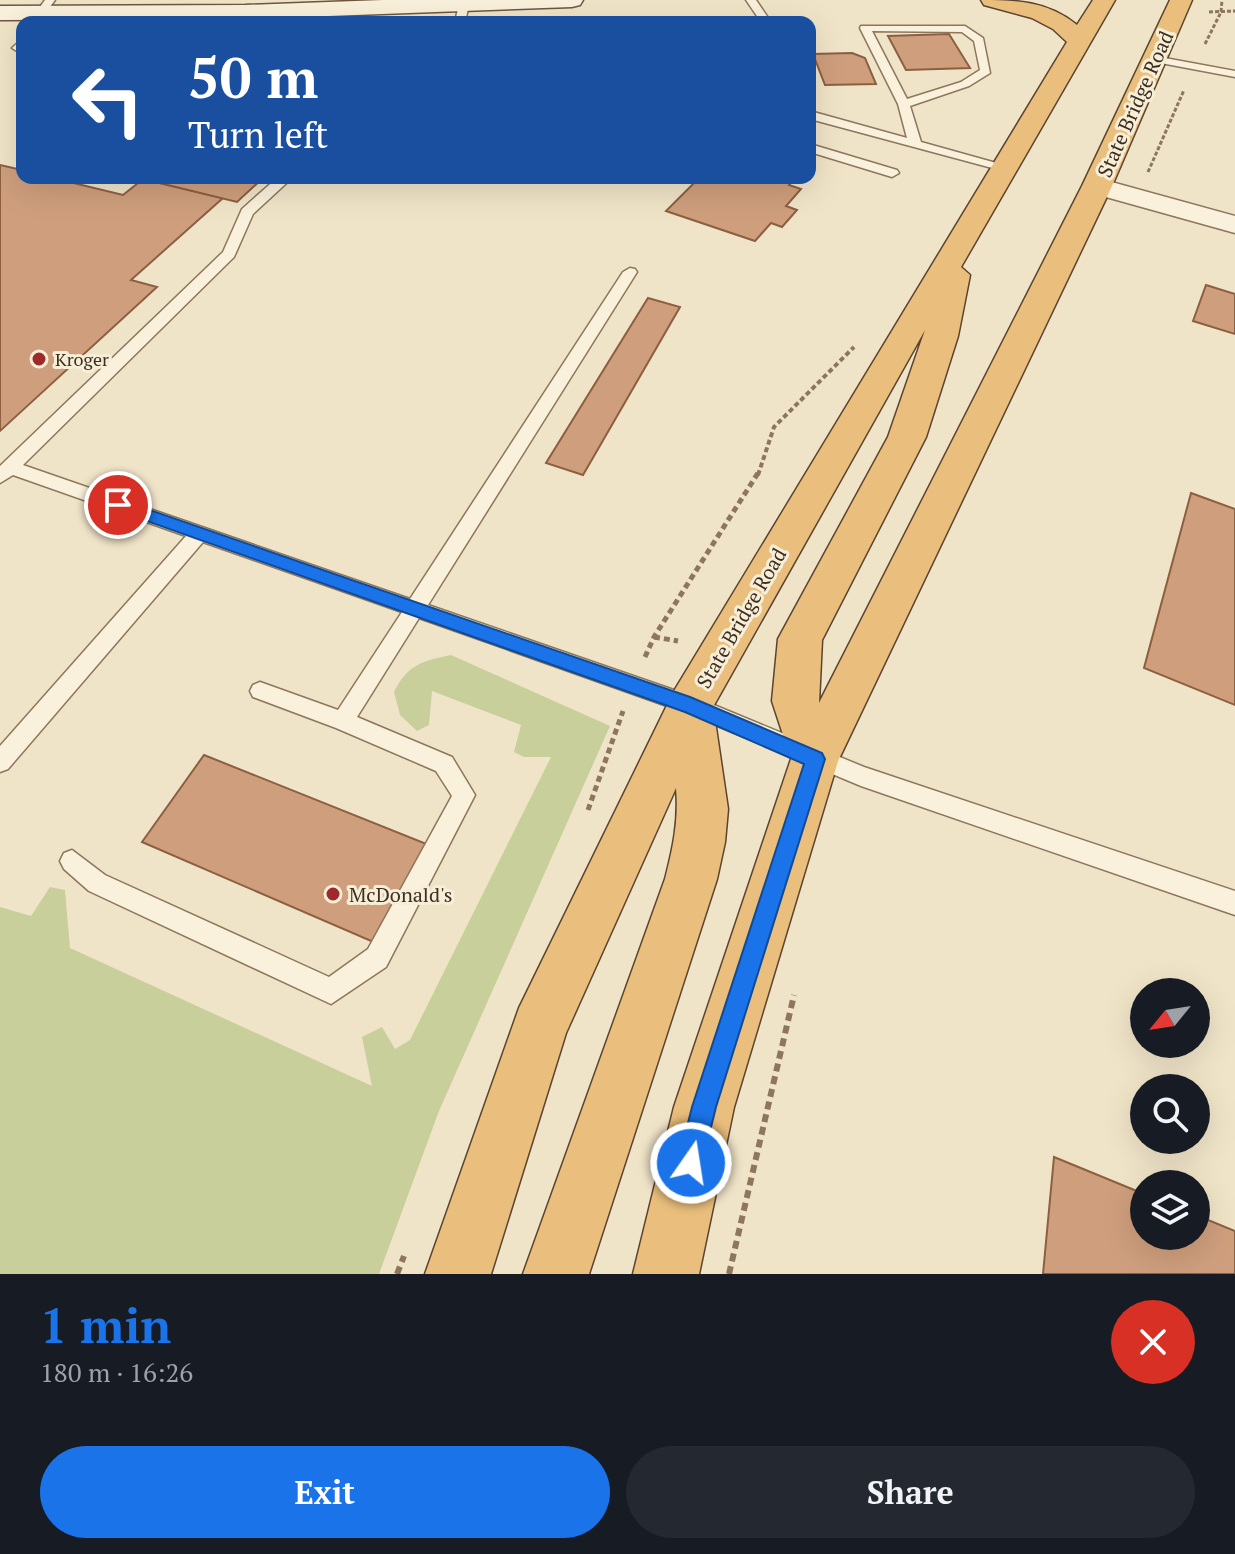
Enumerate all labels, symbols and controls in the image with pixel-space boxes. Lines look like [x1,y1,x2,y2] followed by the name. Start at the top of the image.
[1091,26,1179,182] street label: State Bridge Road
[188,40,318,114] text: 50 m
[56,48,160,152] icon: left
[188,111,328,158] text: Turn left
[55,347,109,371] place label: Kroger
[30,350,48,368] marker: Kroger
[84,471,152,539] pin
[96,483,140,527] icon: arrive
[690,543,792,693] street label: State Bridge Road
[349,881,453,908] place label: McDonald's
[324,885,342,903] marker: McDonald's
[1130,978,1210,1058] north arrow
[1130,978,1210,1250] map controls
[1130,1074,1210,1154] button: search
[649,1121,733,1205] position arrow
[1130,1170,1210,1250] button: layers
[40,1293,171,1357] text: 1 min
[1111,1300,1195,1384] button: close
[40,1355,193,1389] text: 180 m · 16:26
[40,1446,610,1538] button: Exit
[626,1446,1195,1538] button: Share

